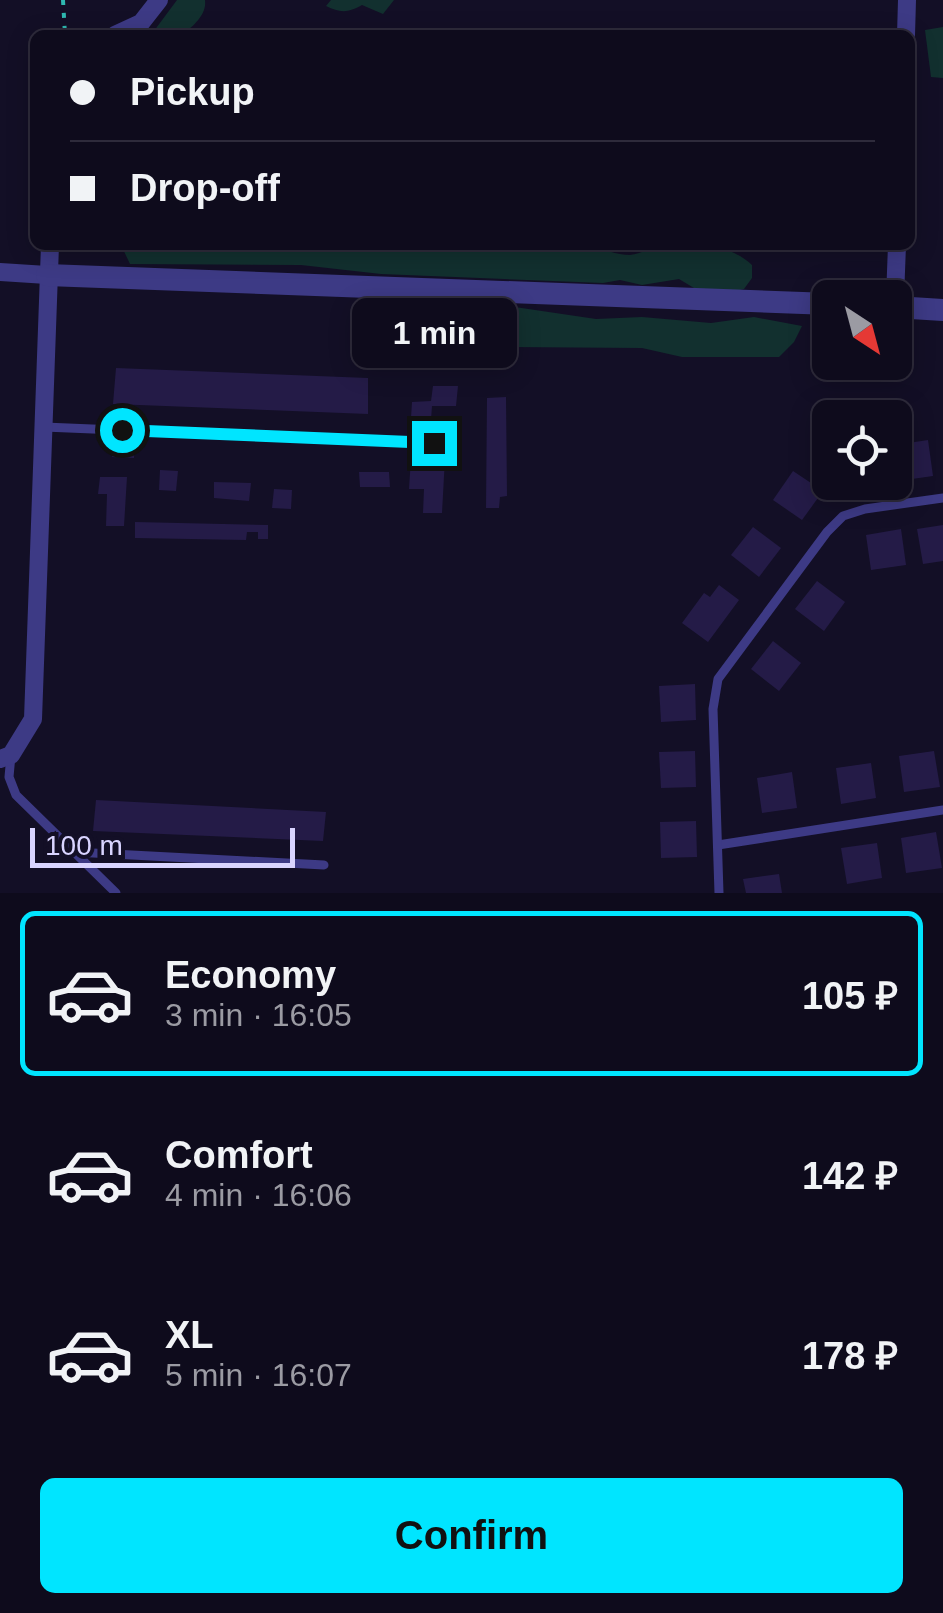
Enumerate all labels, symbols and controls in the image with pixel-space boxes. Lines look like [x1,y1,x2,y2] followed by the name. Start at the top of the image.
[130,71,255,113] text: Pickup
[130,167,280,209] text: Drop-off
[812,280,912,380] north arrow
[812,280,912,500] map controls
[352,298,516,368] callout: 1 min
[393,315,476,351] text: 1 min
[812,400,912,500] button: locate
[100,408,145,453] route start
[412,421,457,466] route end
[30,823,295,868] scale bar
[45,830,123,861] text: 100 m
[45,949,135,1039] icon: car
[165,954,336,996] text: Economy
[802,975,898,1017] text: 105 ₽
[165,997,352,1033] text: 3 min · 16:05
[45,1129,135,1219] icon: car
[165,1134,313,1176] text: Comfort
[802,1155,898,1197] text: 142 ₽
[165,1177,352,1213] text: 4 min · 16:06
[45,1309,135,1399] icon: car
[165,1314,214,1356] text: XL
[802,1335,898,1377] text: 178 ₽
[165,1357,352,1393] text: 5 min · 16:07
[40,1478,903,1593] button: Confirm

